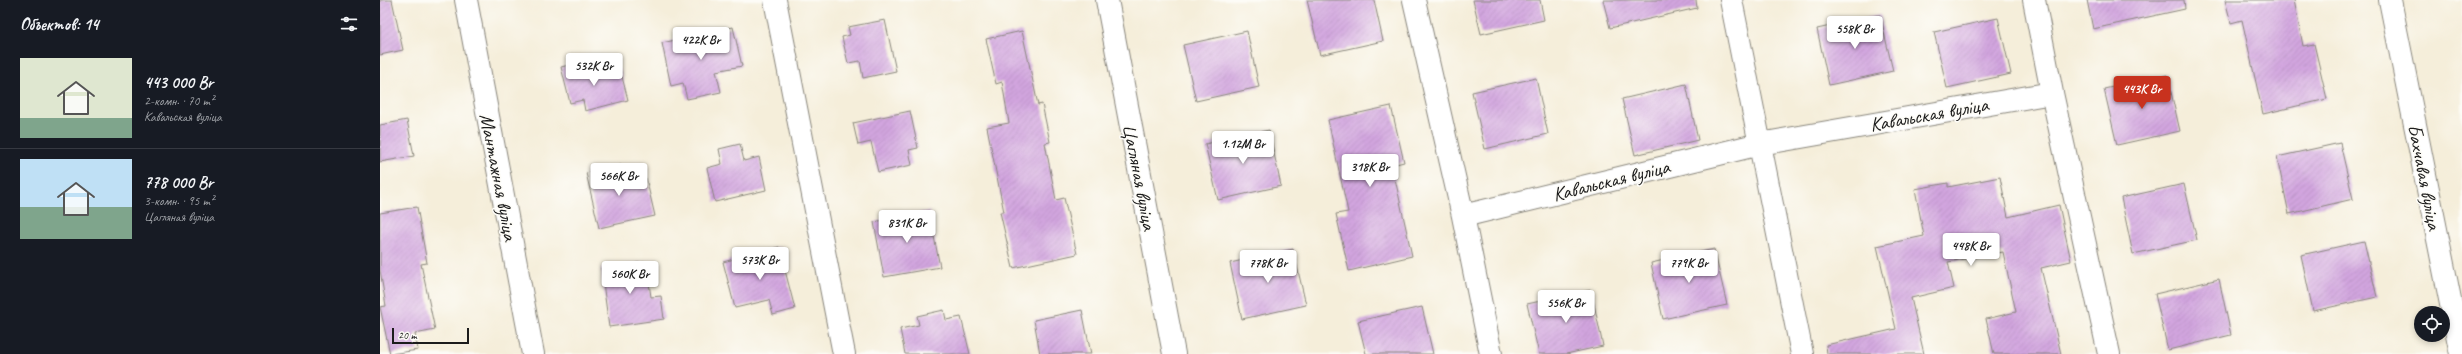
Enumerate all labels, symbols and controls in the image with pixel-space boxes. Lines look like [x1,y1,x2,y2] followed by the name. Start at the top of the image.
[338,13,360,35] icon: filters
[20,14,99,35] text: Объектов: 14
[1818,16,1892,50] pin: 558K Br
[1836,21,1874,37] text: 558K Br
[664,27,738,61] pin: 422K Br
[682,32,720,48] text: 422K Br
[557,53,631,87] pin: 532K Br
[575,58,613,74] text: 532K Br
[144,72,213,93] text: 443 000 Br
[52,74,100,122] icon: home
[2105,76,2179,110] pin: 443K Br
[2123,81,2161,97] text: 443K Br
[1868,92,1991,137] street label: Кавальская вуліца
[144,93,214,109] text: 2-комн. · 70 m²
[144,109,222,125] text: Кавальская вуліца
[474,111,523,244] street label: Мантажная вуліца
[1117,122,1162,234] street label: Цагляная вуліца
[2402,122,2447,233] street label: Бахчавая вуліца
[1202,131,1284,165] pin: 1.12M Br
[1221,136,1265,152] text: 1.12M Br
[1333,154,1407,188] pin: 318K Br
[1550,154,1673,207] street label: Кавальская вуліца
[1351,159,1389,175] text: 318K Br
[582,163,656,197] pin: 566K Br
[599,168,639,184] text: 566K Br
[144,172,213,193] text: 778 000 Br
[52,175,100,223] icon: home
[144,193,214,209] text: 3-комн. · 95 m²
[144,209,214,225] text: Цагляная вуліца
[870,210,944,244] pin: 831K Br
[888,215,926,231] text: 831K Br
[1934,233,2008,267] pin: 448K Br
[1952,238,1990,254] text: 448K Br
[723,247,797,281] pin: 573K Br
[1231,250,1305,284] pin: 778K Br
[1652,250,1726,284] pin: 779K Br
[741,252,779,268] text: 573K Br
[1249,255,1287,271] text: 778K Br
[1670,255,1708,271] text: 779K Br
[593,261,667,295] pin: 560K Br
[611,266,649,282] text: 560K Br
[1529,290,1603,324] pin: 556K Br
[1547,295,1585,311] text: 556K Br
[2414,306,2450,342] map controls
[2414,306,2450,342] button: locate
[392,326,469,345] scale bar
[398,328,417,342] text: 20 m

